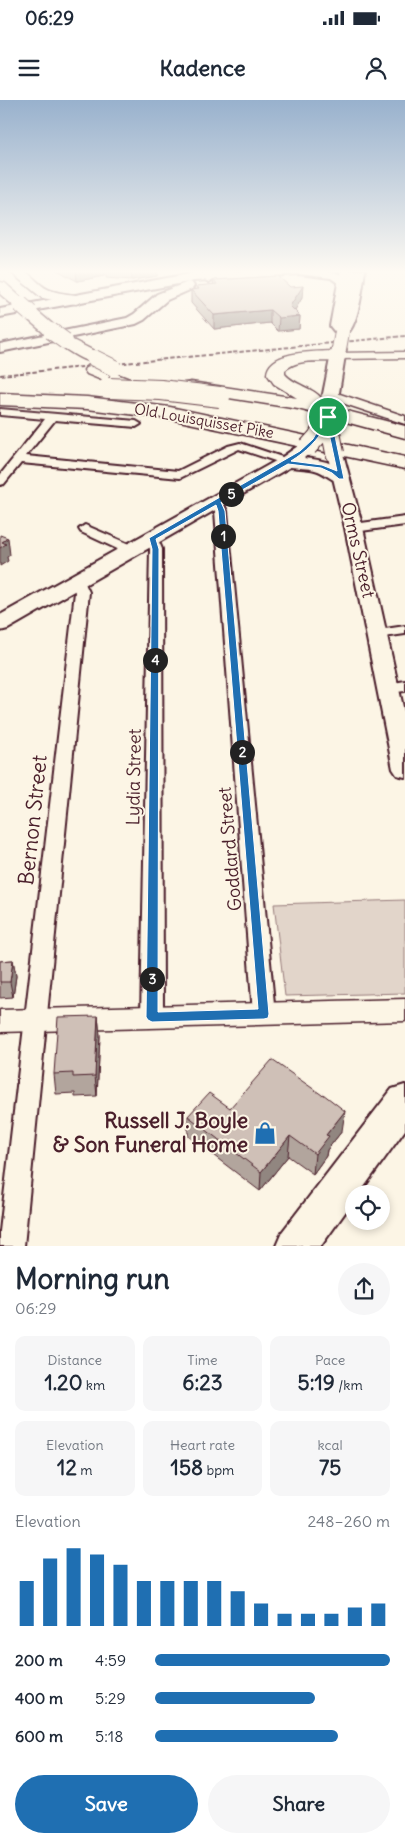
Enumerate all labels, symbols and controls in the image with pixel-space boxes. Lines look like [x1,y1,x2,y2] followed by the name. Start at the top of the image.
[25,6,74,30] text: 06:29
[15,54,43,82] icon: menu
[160,54,246,82] text: Kadence
[362,54,390,82] icon: person
[307,396,349,438] pin
[133,399,275,442] street label: Old Louisquisset Pike
[314,403,342,431] icon: arrive
[218,482,244,506] pin: 5
[227,485,236,503] text: 5
[336,500,381,600] street label: Orms Street
[210,524,236,548] pin: 1
[221,527,226,545] text: 1
[142,648,168,672] pin: 4
[151,651,160,669] text: 4
[121,728,146,826] street label: Lydia Street
[230,740,254,764] pin: 2
[239,743,246,761] text: 2
[12,753,53,886] street label: Bernon Street
[213,786,246,912] street label: Goddard Street
[140,966,164,992] pin: 3
[149,970,156,988] text: 3
[53,1107,248,1158] place label: Russell J. Boyle & Son Funeral Home
[252,1120,278,1146] shop icon: Russell J. Boyle & Son Funeral Home
[345,1185,390,1230] map controls
[345,1185,390,1230] button: locate
[15,1261,170,1297] text: Morning run
[338,1263,390,1315] button: share
[15,1298,56,1318] text: 06:29
[47,1351,102,1369] text: Distance
[187,1351,218,1369] text: Time
[315,1351,345,1369] text: Pace
[44,1369,82,1396] text: 1.20
[182,1369,223,1396] text: 6:23
[298,1369,335,1396] text: 5:19
[82,1376,105,1394] text: km
[335,1376,363,1394] text: /km
[46,1436,104,1454] text: Elevation
[170,1436,235,1454] text: Heart rate
[318,1436,343,1454] text: kcal
[57,1454,77,1481] text: 12
[171,1454,203,1481] text: 158
[319,1454,341,1481] text: 75
[77,1461,93,1479] text: m
[203,1461,234,1479] text: bpm
[15,1511,81,1531] text: Elevation
[308,1511,390,1531] text: 248–260 m
[15,1650,63,1670] text: 200 m
[95,1650,126,1670] text: 4:59
[15,1688,63,1708] text: 400 m
[95,1688,126,1708] text: 5:29
[15,1726,63,1746] text: 600 m
[95,1726,123,1746] text: 5:18
[15,1775,198,1833] button: Save
[208,1775,390,1833] button: Share

